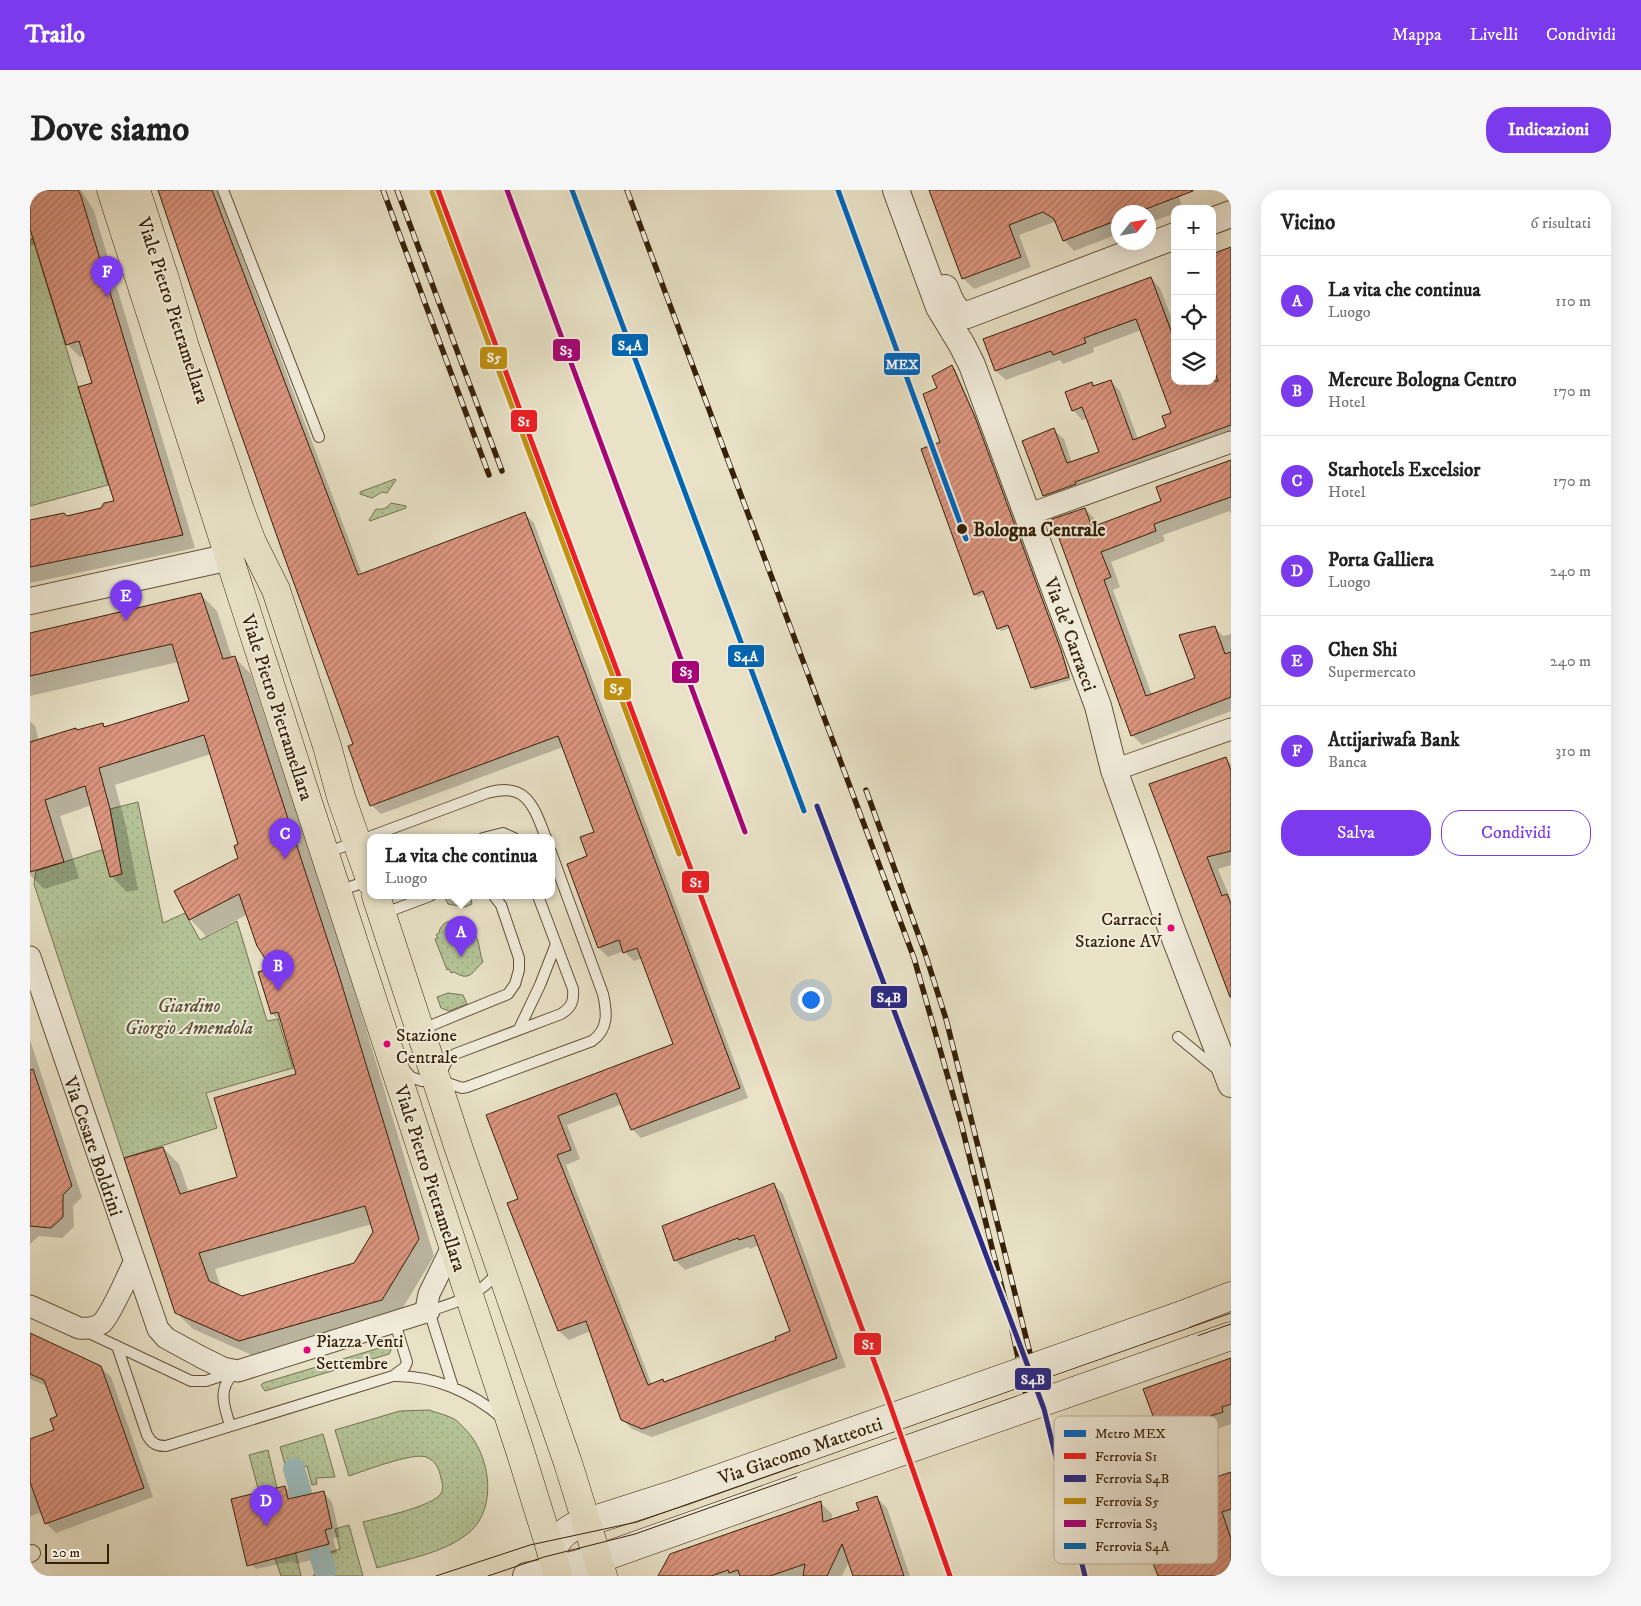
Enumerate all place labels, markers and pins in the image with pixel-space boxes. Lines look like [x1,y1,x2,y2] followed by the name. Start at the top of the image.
[91,256,123,297] pin: F
[973,519,1106,542] place label: Bologna Centrale
[955,522,969,536] marker: Bologna Centrale
[110,580,142,621] pin: E
[269,818,301,859] pin: C
[1075,909,1163,953] place label: Carracci Stazione AV
[445,916,477,957] pin: A
[1166,923,1176,933] marker: Carracci Stazione AV
[262,950,294,991] pin: B
[396,1025,458,1069] place label: Stazione Centrale
[382,1039,392,1049] marker: Stazione Centrale
[316,1331,403,1375] place label: Piazza Venti Settembre
[302,1345,312,1355] marker: Piazza Venti Settembre
[250,1485,282,1526] pin: D

